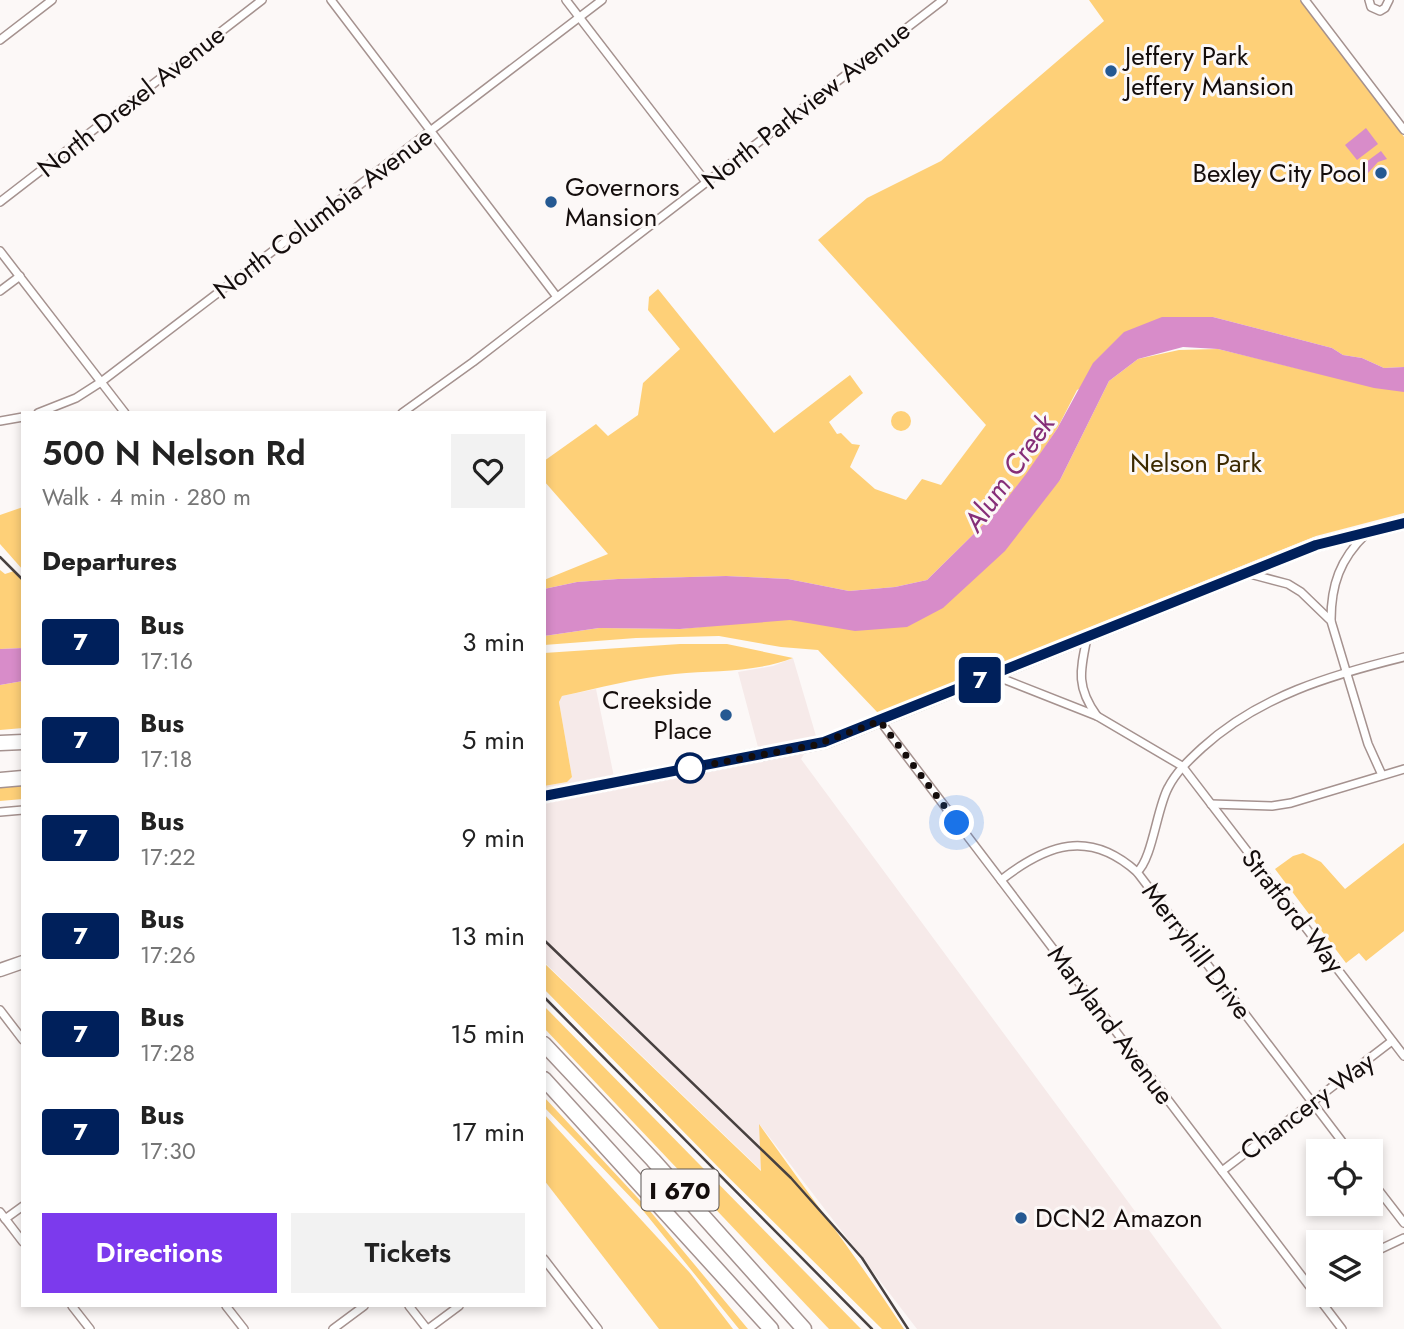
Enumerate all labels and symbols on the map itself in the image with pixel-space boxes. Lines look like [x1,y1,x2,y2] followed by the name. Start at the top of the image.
[694,11,918,199] street label: North Parkview Avenue
[29,16,233,186] street label: North Drexel Avenue
[1122,37,1294,105] place label: Jeffery Park Jeffery Mansion
[1103,63,1119,79] marker: Jeffery Park Jeffery Mansion
[205,118,441,308] street label: North Columbia Avenue
[1192,154,1367,192] place label: Bexley City Pool
[1373,165,1389,181] marker: Bexley City Pool
[565,168,680,236] place label: Governors Mansion
[543,194,559,210] marker: Governors Mansion
[953,405,1065,541] water label: Alum Creek
[1130,444,1263,482] park label: Nelson Park
[957,657,1003,703] line badge: 7
[602,681,712,749] place label: Creekside Place
[718,707,734,723] marker: Creekside Place
[675,753,705,783] unlabelled marker
[939,805,974,840] your location
[1232,841,1354,982] street label: Stratford Way
[1133,875,1261,1027] street label: Merryhill Drive
[1039,938,1183,1112] street label: Maryland Avenue
[1232,1043,1382,1169] street label: Chancery Way
[642,1170,718,1210] road number: I 670
[1035,1199,1203,1237] place label: DCN2 Amazon
[1013,1210,1029,1226] marker: DCN2 Amazon

